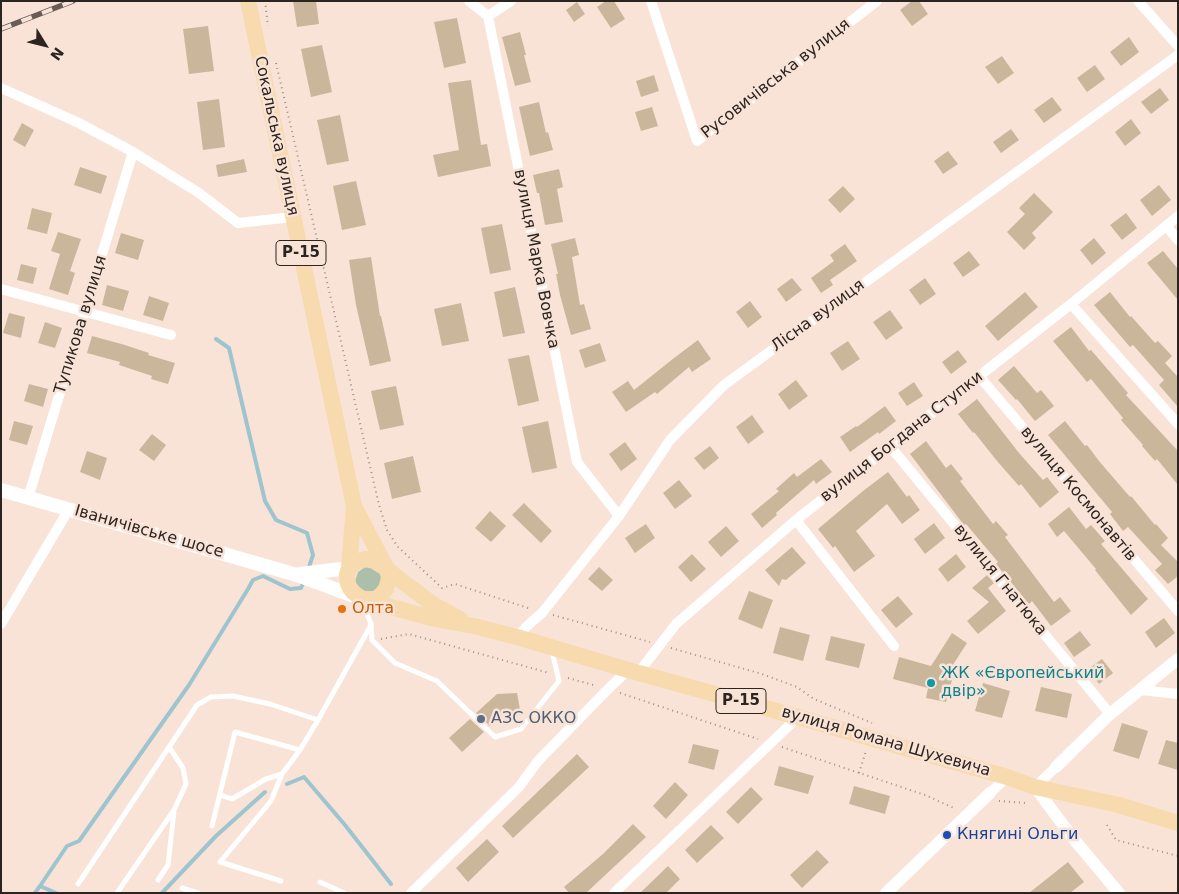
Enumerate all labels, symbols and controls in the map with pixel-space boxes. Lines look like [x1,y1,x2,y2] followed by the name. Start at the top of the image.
[698,15,854,143] street label: Русовичівська вулиця
[20,20,70,70] north arrow
[47,44,67,63] text: N
[250,54,302,218] street label: Сокальська вулиця
[509,168,563,350] street label: вулиця Марка Вовчка
[276,240,326,266] road number: Р-15
[51,253,111,397] street label: Тупикова вулиця
[768,276,868,356] street label: Лісна вулиця
[817,368,987,506] street label: вулиця Богдана Ступки
[1016,423,1140,565] street label: вулиця Космонавтів
[72,502,226,562] street label: Іваничівське шосе
[949,521,1051,639] street label: вулиця Гнатюка
[352,599,394,619] place label: Олта
[336,603,348,615] marker: Олта
[941,664,1104,702] place label: ЖК «Європейський двір»
[925,677,937,689] marker: ЖК «Європейський двір»
[716,688,766,714] road number: Р-15
[779,703,993,781] street label: вулиця Романа Шухевича
[491,709,576,729] place label: АЗС ОККО
[475,713,487,725] marker: АЗС ОККО
[957,825,1078,845] place label: Княгині Ольги
[941,829,953,841] marker: Княгині Ольги

